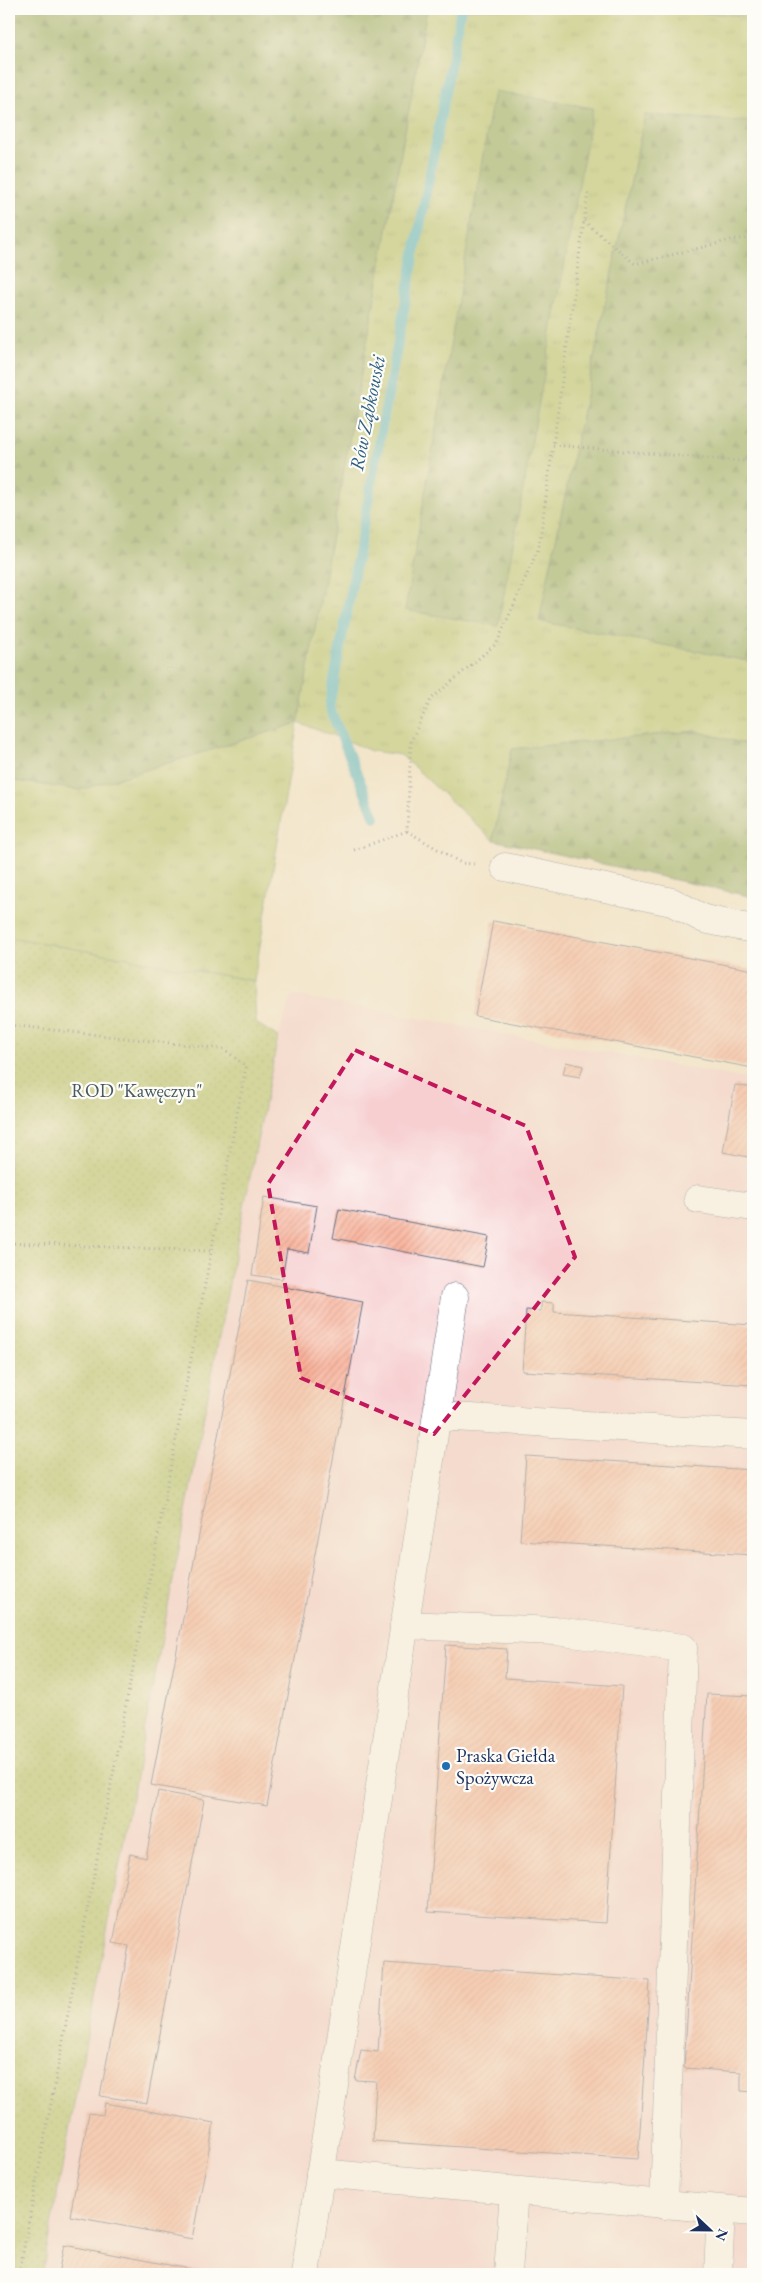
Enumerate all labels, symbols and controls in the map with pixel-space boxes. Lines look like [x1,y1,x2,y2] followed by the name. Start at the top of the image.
[343,352,391,473] water label: Rów Ząbkowski
[71,1078,203,1103] park label: ROD "Kawęczyn"
[456,1743,556,1790] place label: Praska Giełda Spożywcza
[440,1760,452,1772] marker: Praska Giełda Spożywcza
[684,2206,734,2256] north arrow
[711,2226,733,2244] text: N

